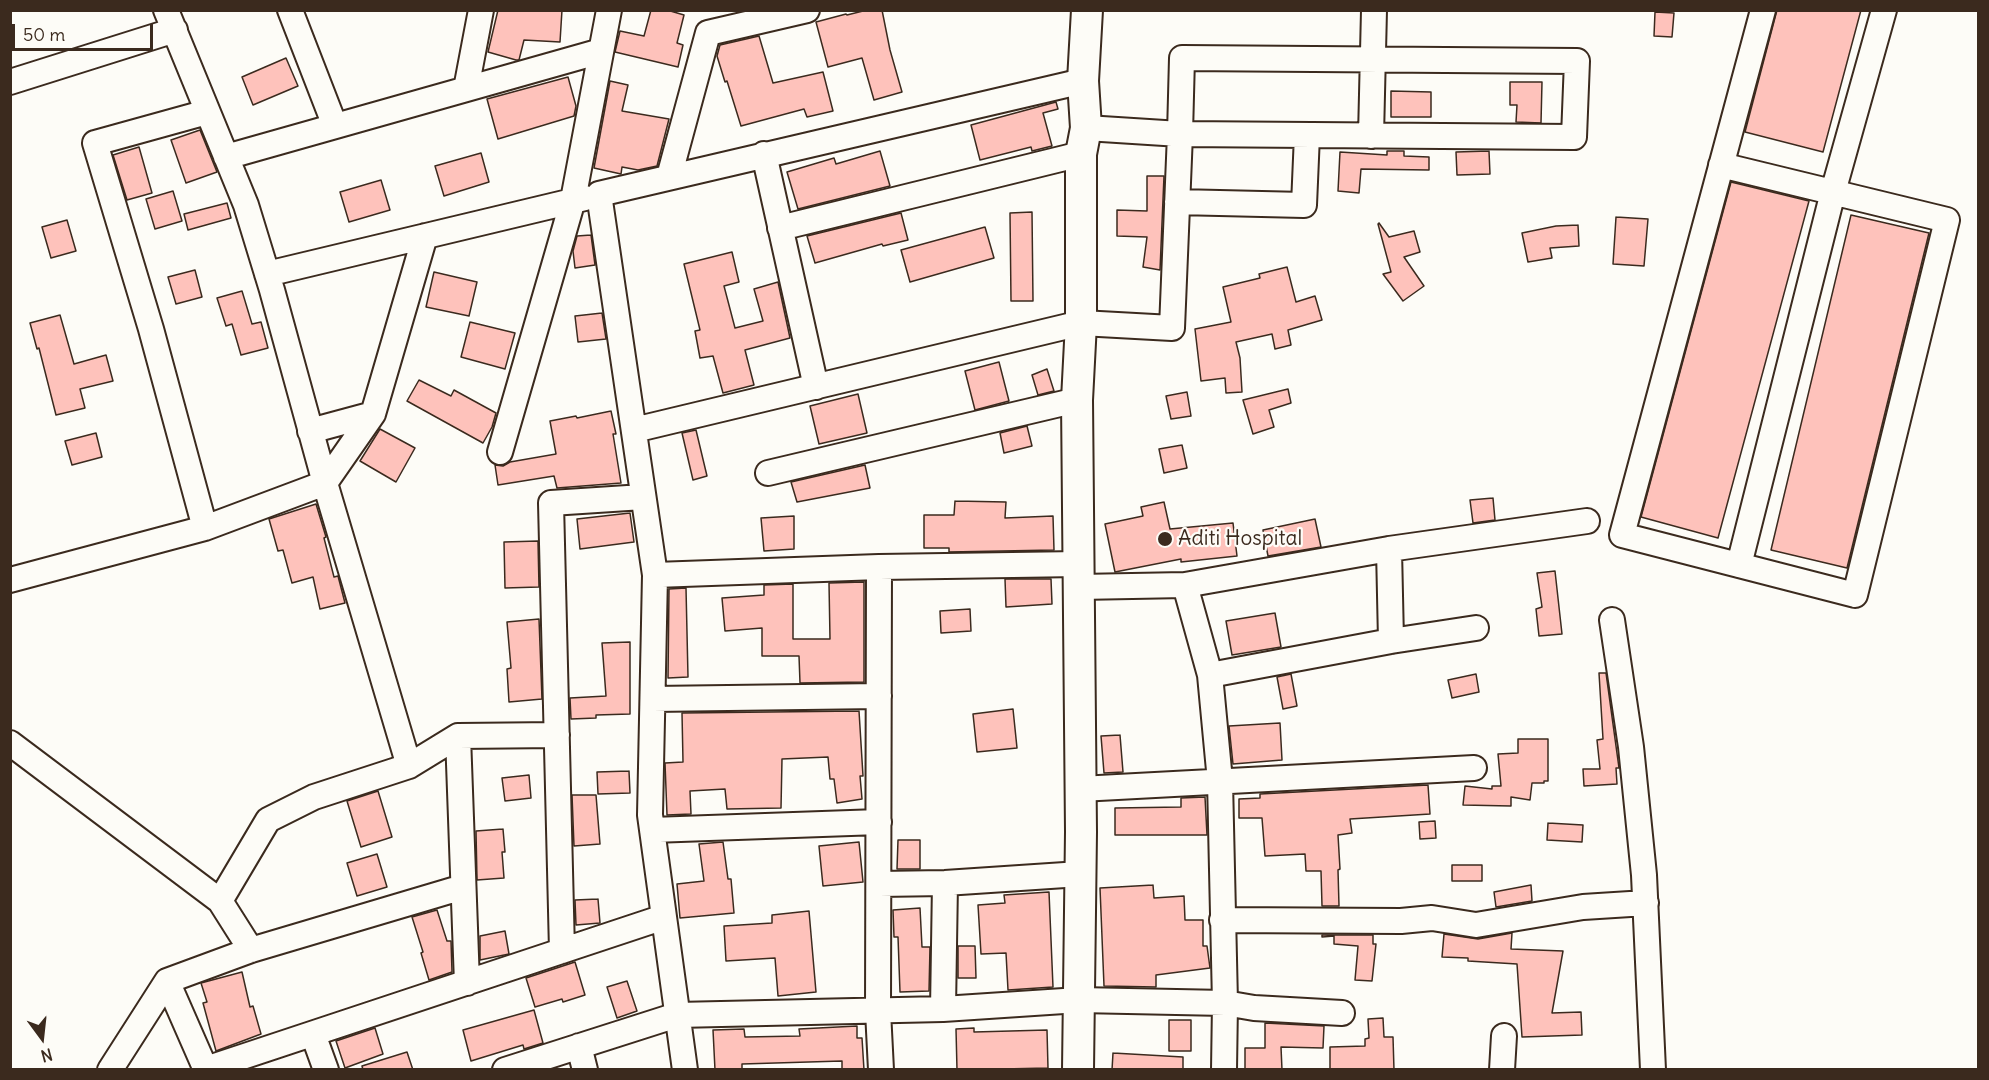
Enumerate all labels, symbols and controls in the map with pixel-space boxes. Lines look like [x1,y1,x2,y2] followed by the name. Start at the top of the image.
[15,12,156,50] scale bar
[23,23,65,46] text: 50 m
[1178,526,1302,552] place label: Aditi Hospital
[1156,530,1174,548] marker: Aditi Hospital
[12,1008,72,1068] north arrow
[39,1044,55,1066] text: N

